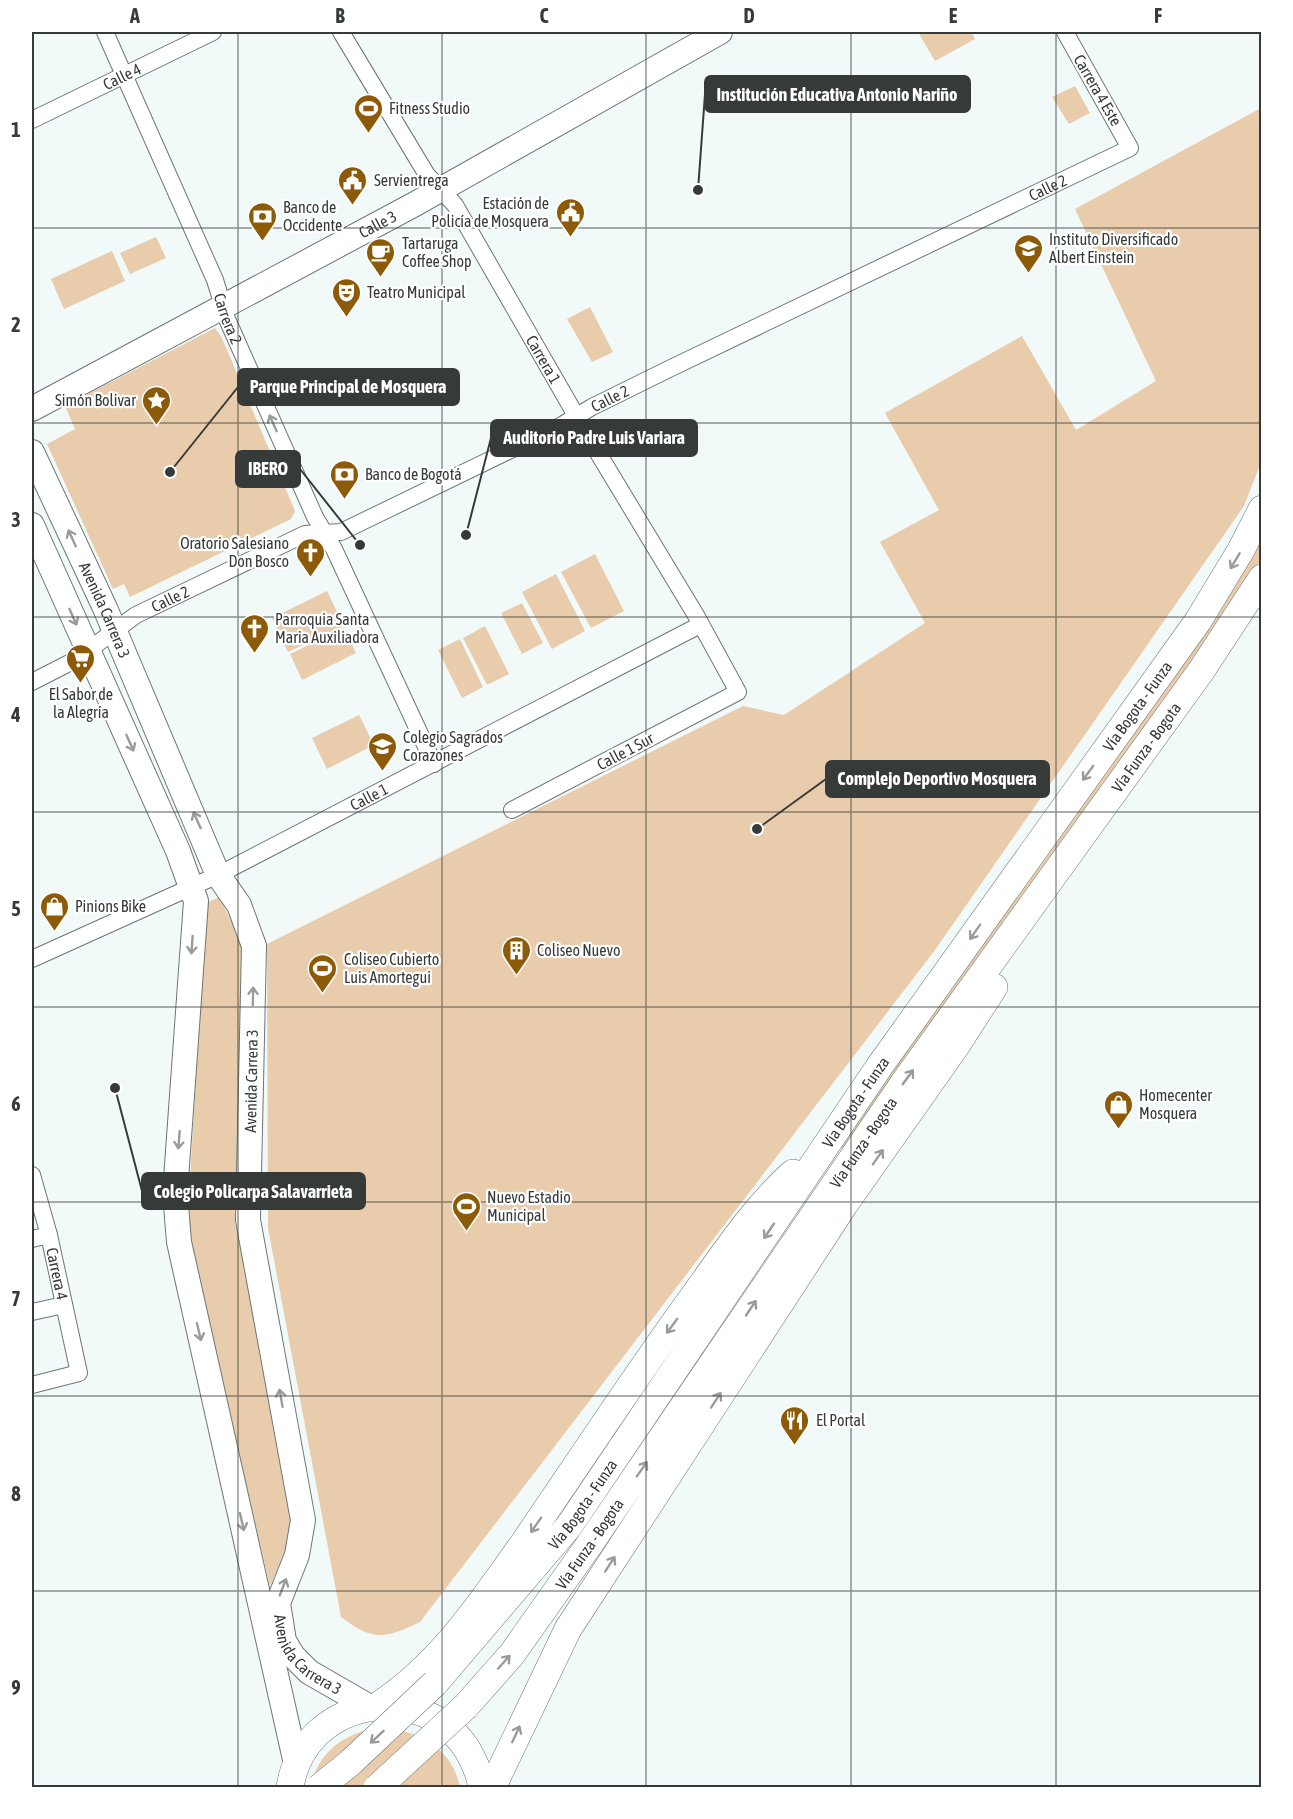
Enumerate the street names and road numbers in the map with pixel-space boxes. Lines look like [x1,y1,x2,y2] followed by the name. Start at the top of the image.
[1070,51,1126,129] street label: Carrera 4 Este
[100,59,144,93] street label: Calle 4
[1026,171,1070,204] street label: Calle 2
[356,207,399,241] street label: Calle 3
[211,291,246,347] street label: Carrera 2
[523,332,565,387] street label: Carrera 1
[588,381,632,415] street label: Calle 2
[76,559,134,661] street label: Avenida Carrera 3
[148,582,192,615] street label: Calle 2
[1099,658,1175,754] street label: Vía Bogota - Funza
[1108,699,1184,795] street label: Vía Funza - Bogota
[594,729,657,773] street label: Calle 1 Sur
[347,780,391,814] street label: Calle 1
[241,1029,261,1133] street label: Avenida Carrera 3
[818,1053,893,1151] street label: Vía Bogota - Funza
[826,1094,900,1191] street label: Vía Funza - Bogota
[43,1246,72,1302] street label: Carrera 4
[544,1456,620,1553] street label: Vía Bogota - Funza
[552,1495,627,1593] street label: Vía Funza - Bogota
[271,1613,345,1698] street label: Avenida Carrera 3

